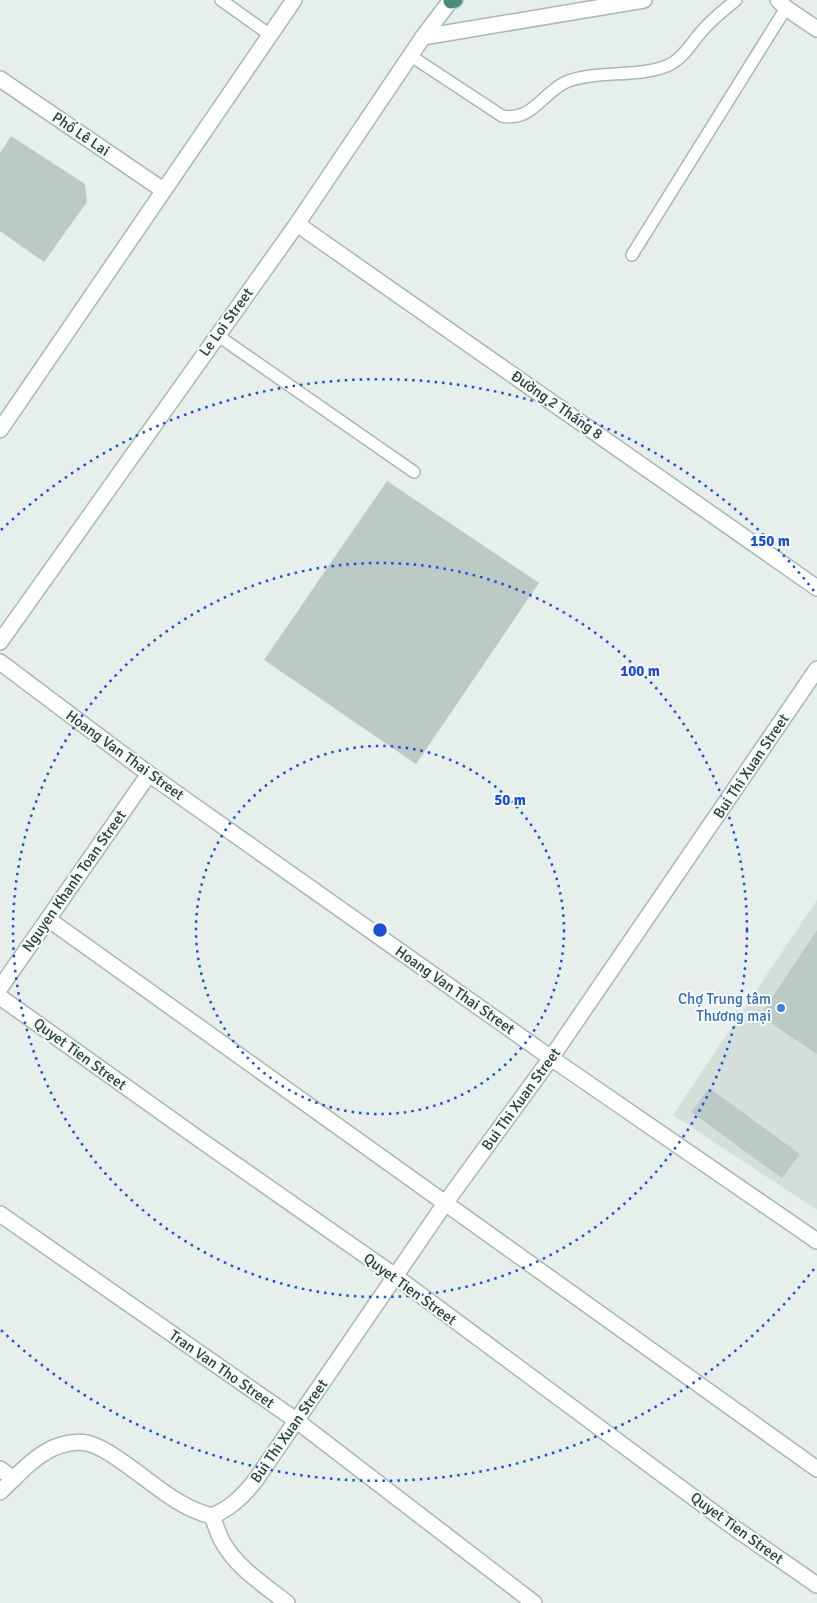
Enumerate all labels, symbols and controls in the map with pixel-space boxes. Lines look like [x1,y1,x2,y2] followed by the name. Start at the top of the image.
[49,108,113,160] street label: Phố Lê Lai
[195,284,257,360] street label: Le Loi Street
[508,367,606,443] street label: Đường 2 Tháng 8
[750,532,790,550] text: 150 m
[620,662,660,680] text: 100 m
[62,706,188,804] street label: Hoang Van Thai Street
[709,710,793,822] street label: Bui Thi Xuan Street
[494,791,526,809] text: 50 m
[18,807,130,955] street label: Nguyen Khanh Toan Street
[371,921,389,939] centre of rings
[392,942,518,1038] street label: Hoang Van Thai Street
[678,990,771,1025] place label: Chợ Trung tâm Thương mại
[775,1002,787,1014] marker: Chợ Trung tâm Thương mại
[30,1014,130,1094] street label: Quyet Tien Street
[478,1044,564,1154] street label: Bui Thi Xuan Street
[360,1249,460,1329] street label: Quyet Tien Street
[166,1326,278,1412] street label: Tran Van Tho Street
[247,1376,331,1486] street label: Bui Thi Xuan Street
[687,1488,787,1568] street label: Quyet Tien Street

